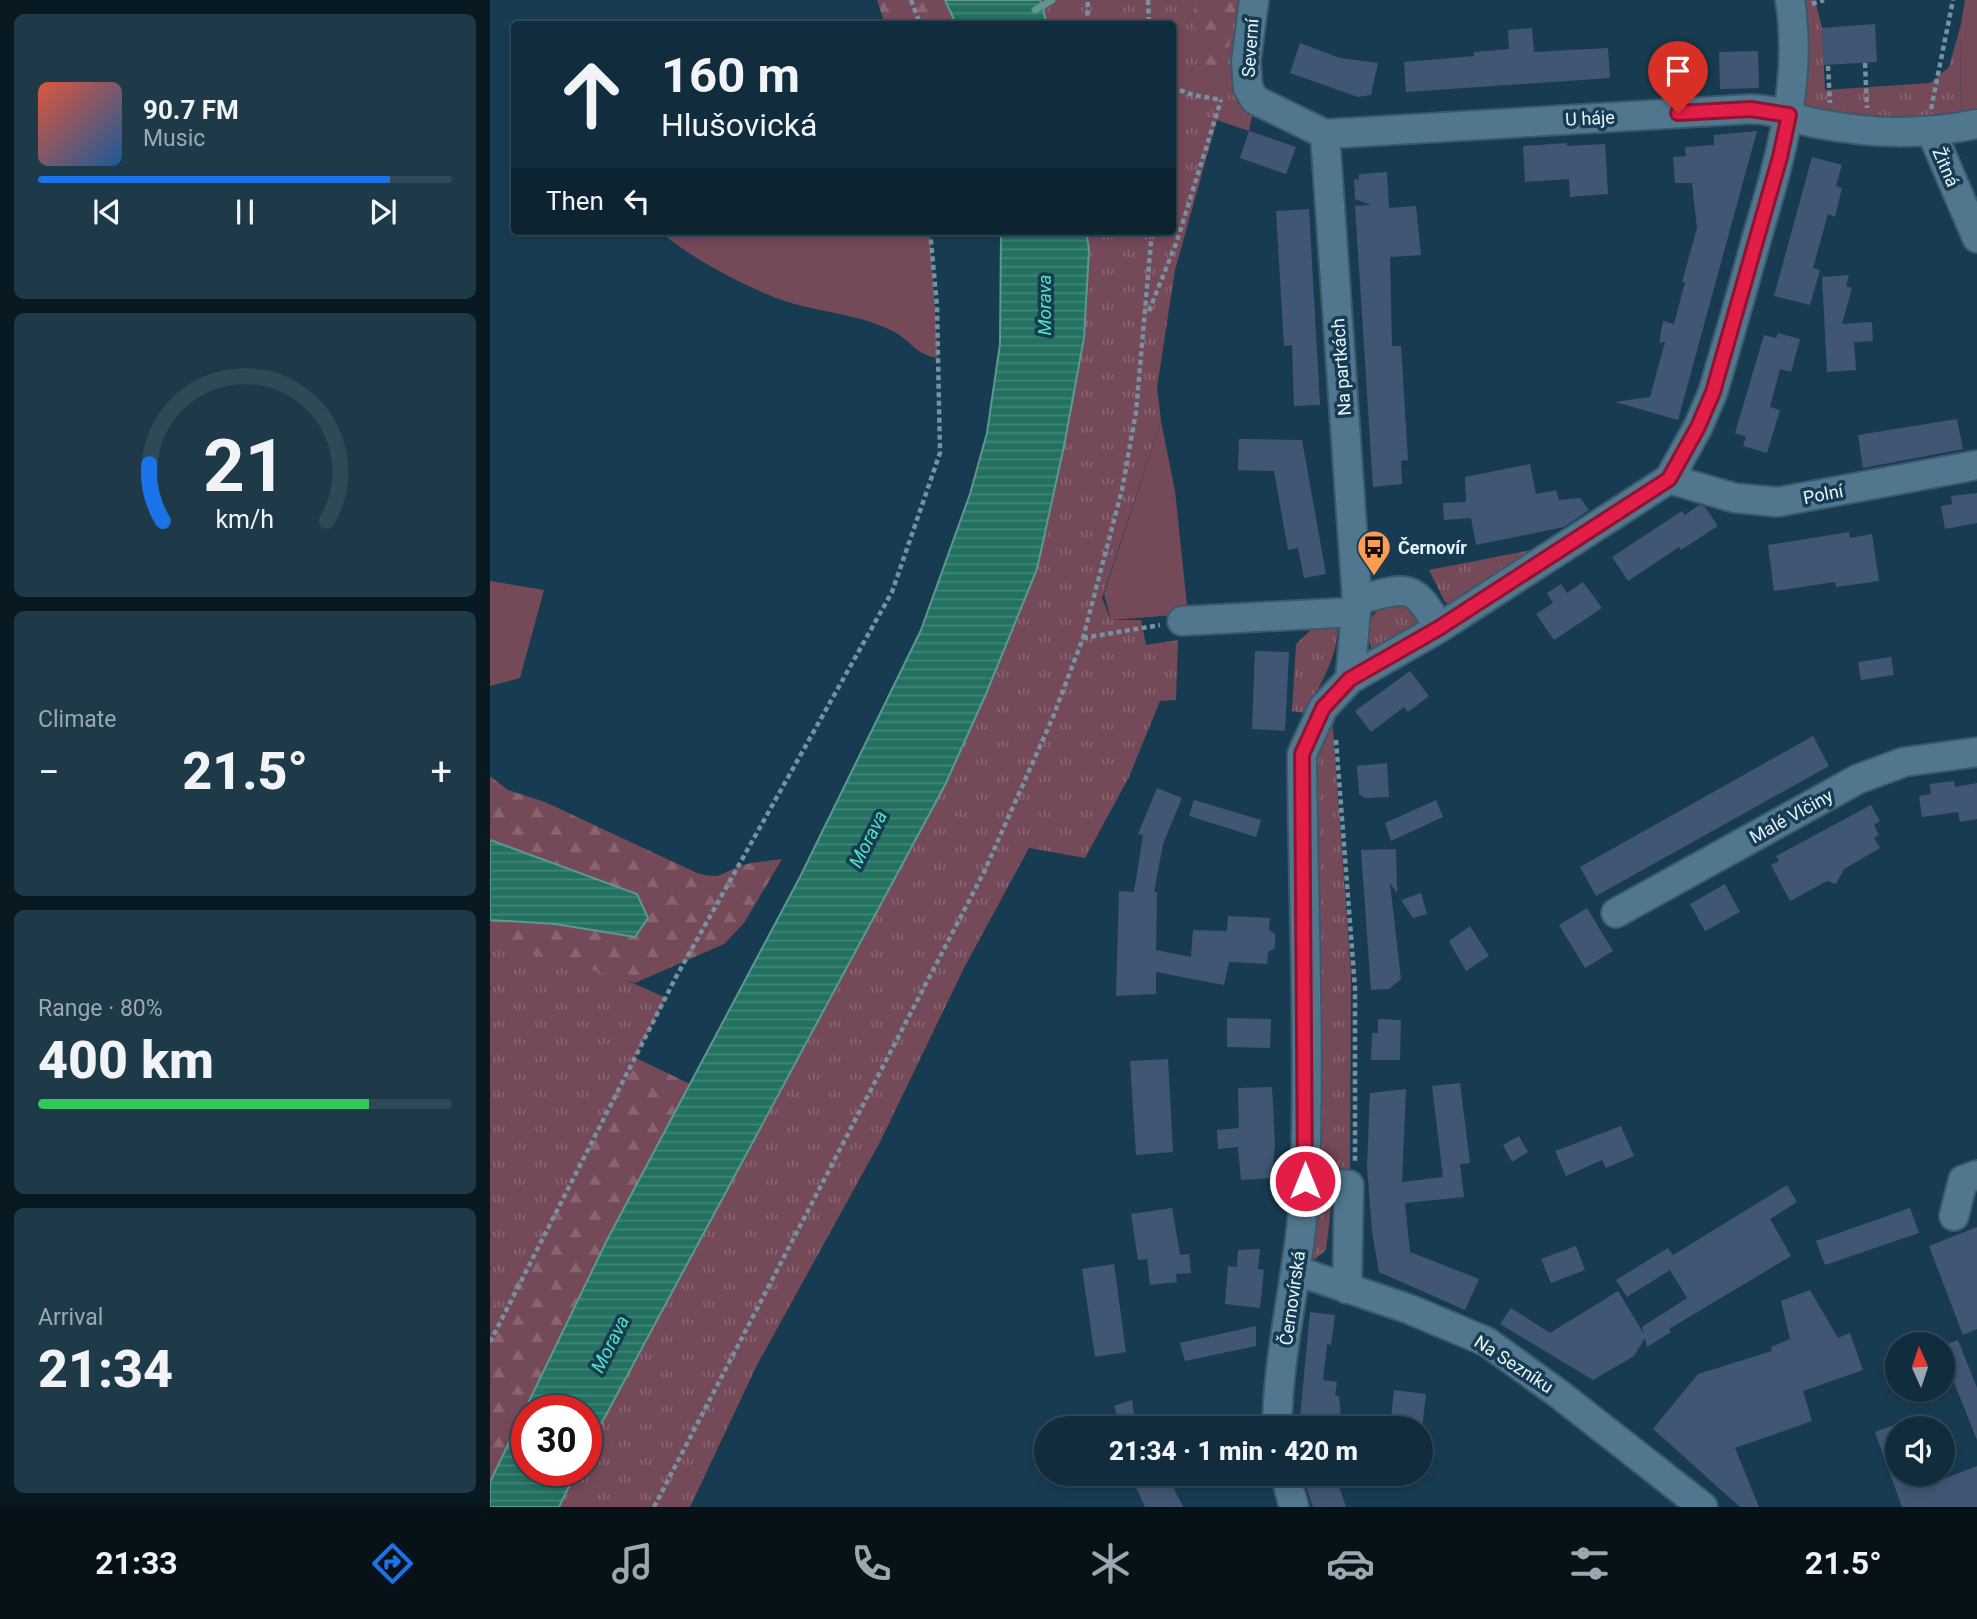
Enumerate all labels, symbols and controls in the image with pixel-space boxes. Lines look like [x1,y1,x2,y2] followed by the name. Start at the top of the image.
[1237,17,1263,78] street label: Severní
[1648,41,1708,113] pin
[661,47,800,104] text: 160 m
[546,49,637,140] icon: ahead
[1659,52,1697,90] icon: arrive
[143,95,239,125] text: 90.7 FM
[661,106,817,144] text: Hlušovická
[1565,106,1615,130] street label: U háje
[143,125,205,152] text: Music
[1928,144,1964,190] street label: Žitná
[618,182,656,220] icon: left
[546,186,604,216] text: Then
[88,193,126,231] icon: previous
[226,193,264,231] icon: pause
[364,193,402,231] icon: next
[1033,274,1056,336] water label: Morava
[1327,318,1355,416] street label: Na partkách
[203,423,287,509] text: 21
[1801,480,1845,508] street label: Polní
[216,505,274,534] text: km/h
[1355,528,1393,577] bus stop icon: Černovír
[1398,537,1467,558] place label: Černovír
[38,706,117,733] text: Climate
[182,741,308,802] text: 21.5°
[38,750,60,794] text: −
[430,750,452,794] text: +
[1746,784,1837,847] street label: Malé Vlčiny
[844,807,892,871] water label: Morava
[38,995,163,1022] text: Range · 80%
[38,1030,214,1091] text: 400 km
[1268,1144,1342,1218] position arrow
[1275,1250,1309,1346] street label: Černovírská
[38,1304,103,1331] text: Arrival
[586,1312,634,1376] water label: Morava
[1471,1331,1557,1397] street label: Na Sezníku
[1885,1332,1955,1402] north arrow
[1885,1332,1955,1486] map controls
[38,1339,173,1400] text: 21:34
[511,1395,602,1486] speed limit sign: 30
[1885,1416,1955,1486] button: sound
[1109,1436,1358,1466] text: 21:34 · 1 min · 420 m
[368,1539,417,1588] icon: directions
[608,1539,657,1588] icon: music
[847,1539,896,1588] icon: phone
[1086,1539,1135,1588] icon: climate
[1326,1539,1375,1588] icon: car
[1565,1539,1614,1588] icon: filters
[95,1544,178,1582] text: 21:33
[1805,1544,1882,1582] text: 21.5°

